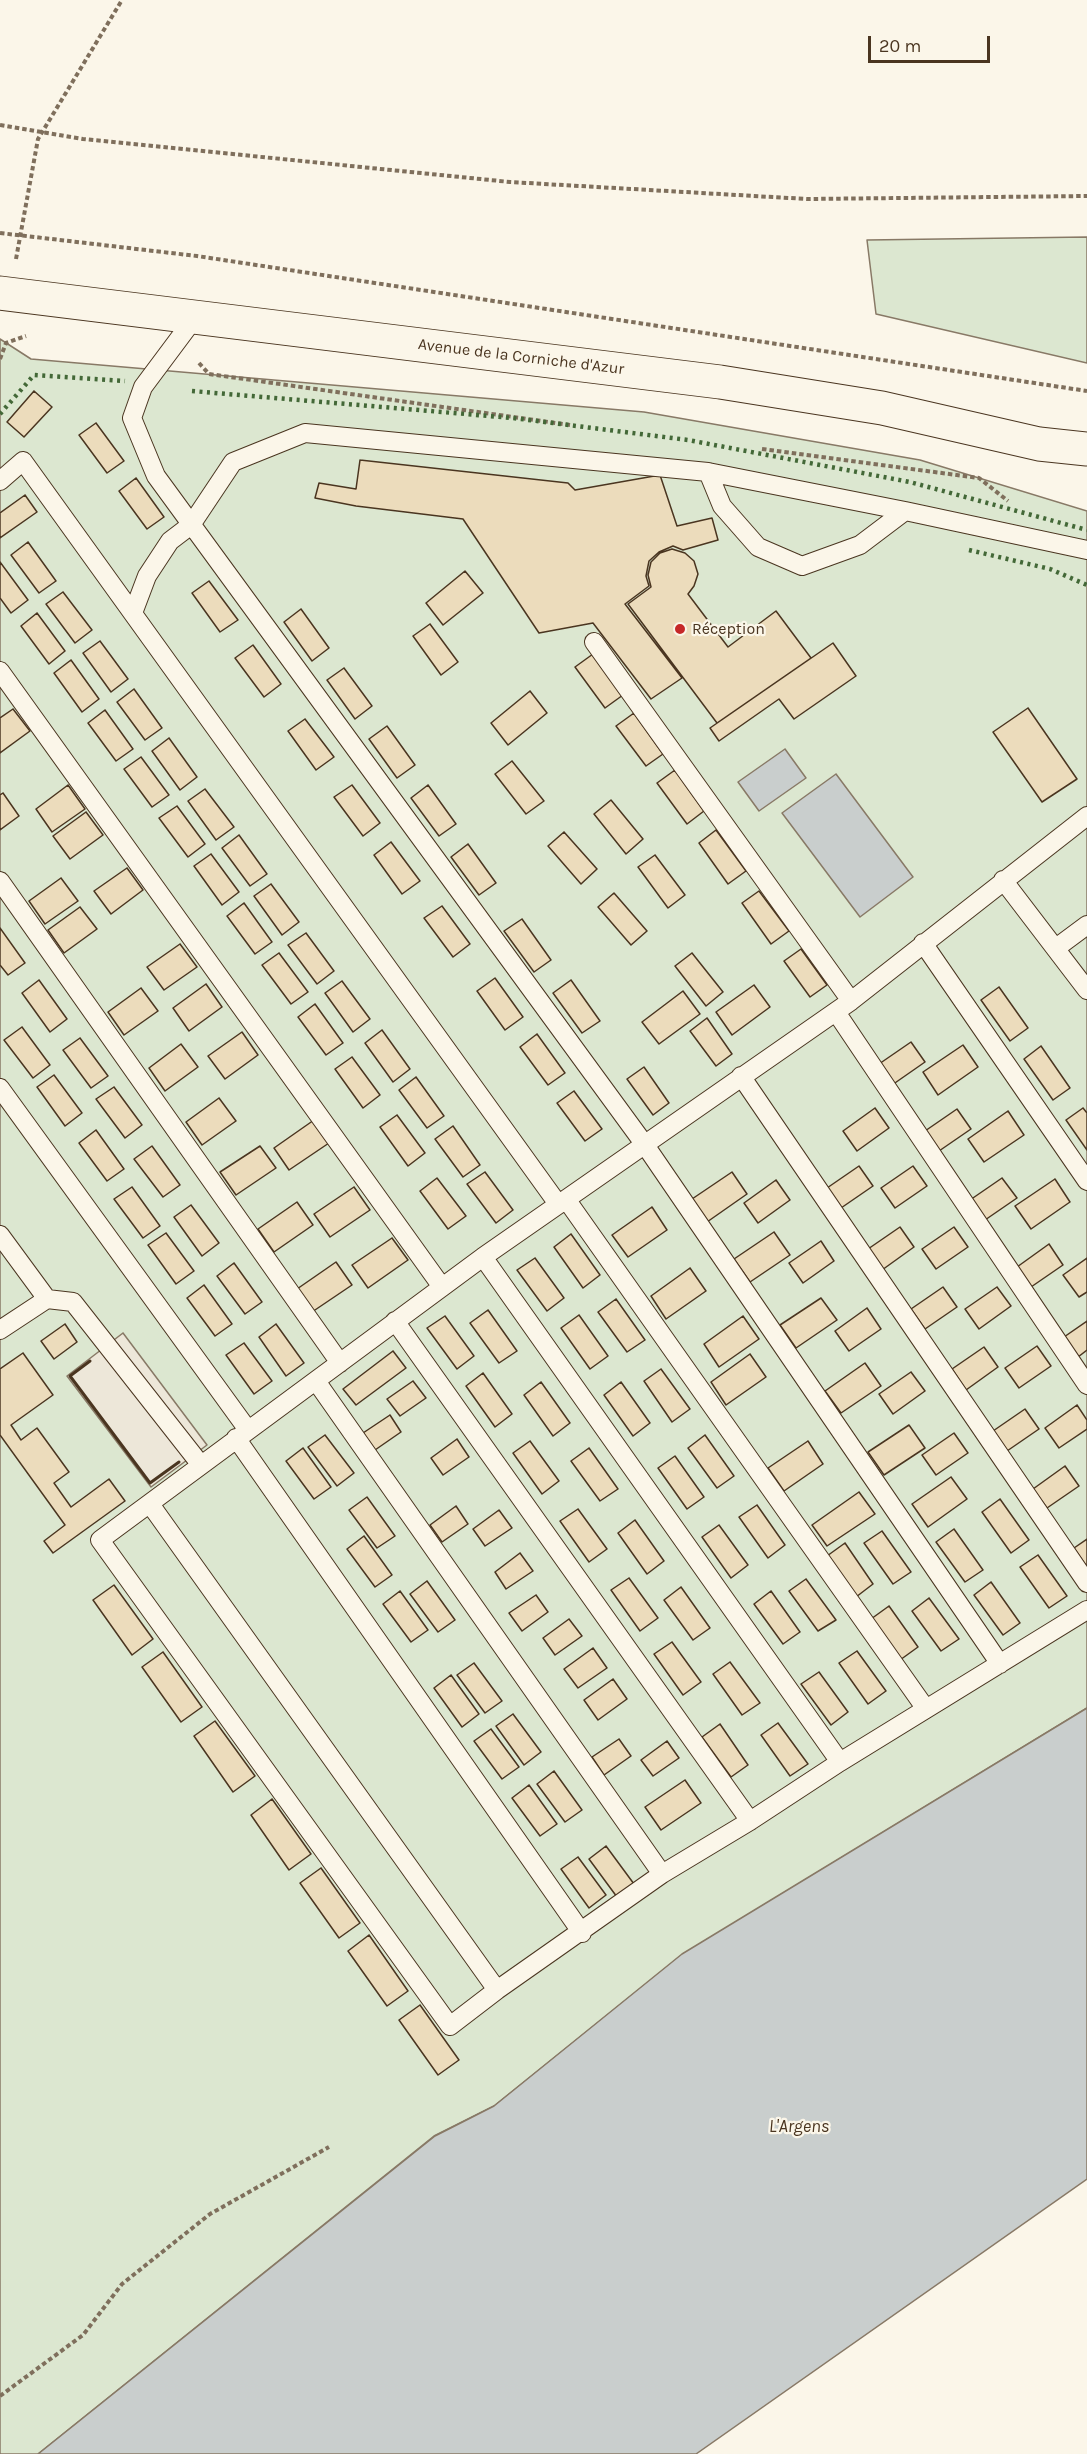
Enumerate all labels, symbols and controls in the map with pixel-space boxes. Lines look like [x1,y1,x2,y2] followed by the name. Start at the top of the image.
[871,24,992,62] scale bar
[879,35,921,57] text: 20 m
[417,335,625,379] street label: Avenue de la Corniche d'Azur
[692,619,765,639] place label: Réception
[673,622,687,636] marker: Réception
[769,2116,829,2138] water label: L'Argens

